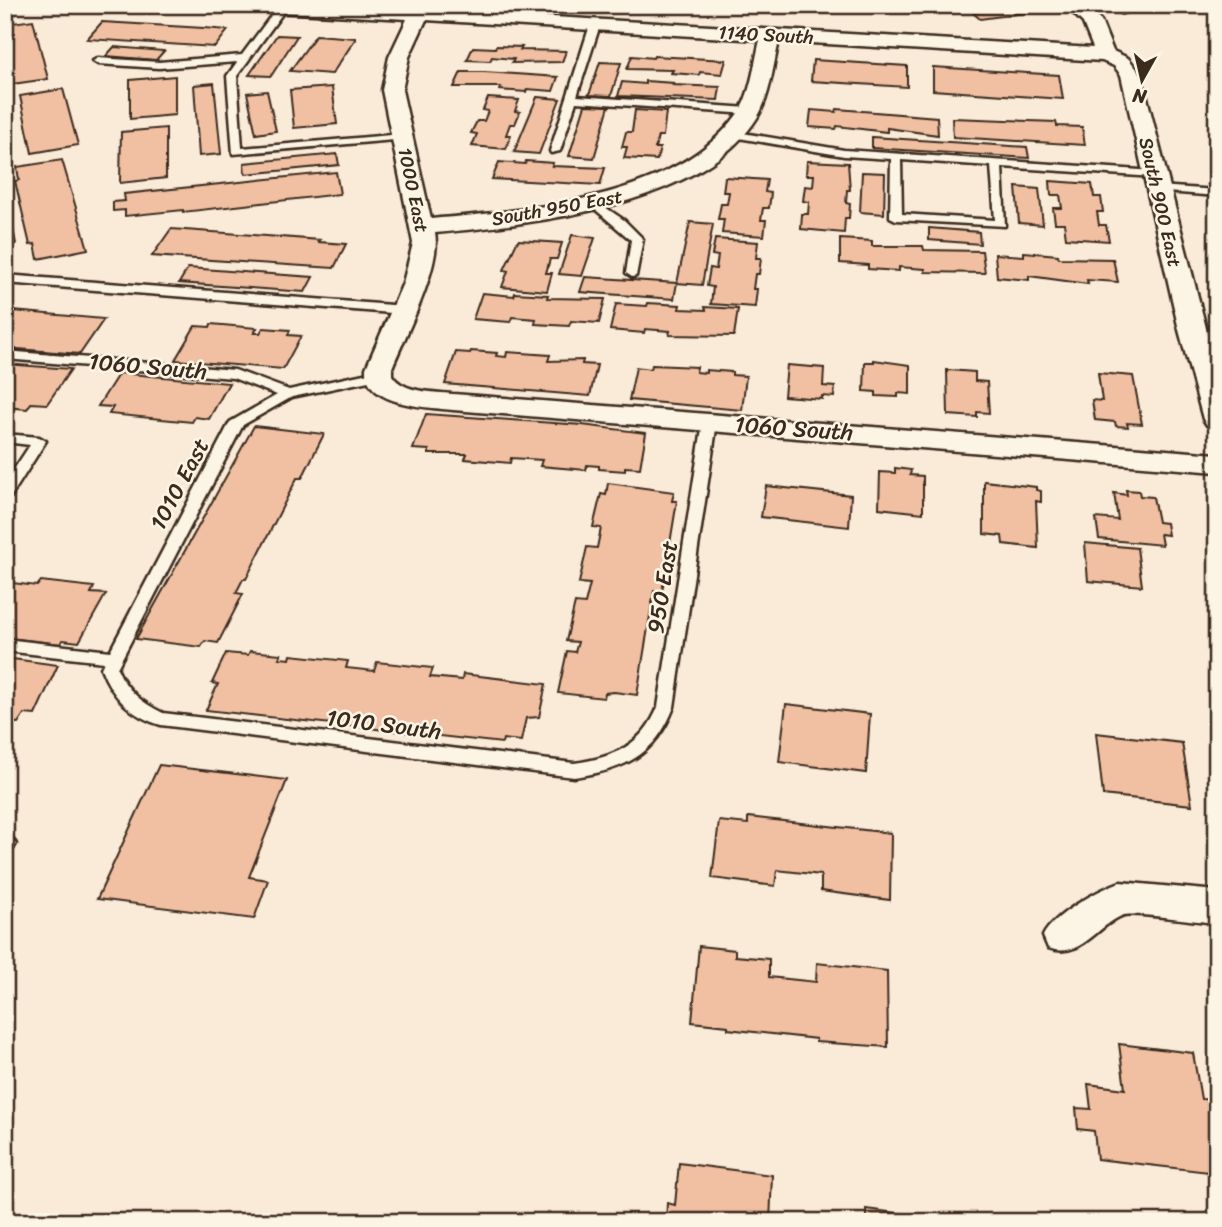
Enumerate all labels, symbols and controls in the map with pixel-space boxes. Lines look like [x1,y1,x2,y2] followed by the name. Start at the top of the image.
[718,16,814,53] street label: 1140 South
[1106,46,1176,116] north arrow
[1130,79,1150,114] text: N
[1130,134,1192,270] street label: South 900 East
[388,144,439,236] street label: 1000 East
[489,180,625,235] street label: South 950 East
[87,341,209,392] street label: 1060 South
[733,404,855,453] street label: 1060 South
[138,431,221,538] street label: 1010 East
[635,538,690,637] street label: 950 East
[324,697,444,752] street label: 1010 South

